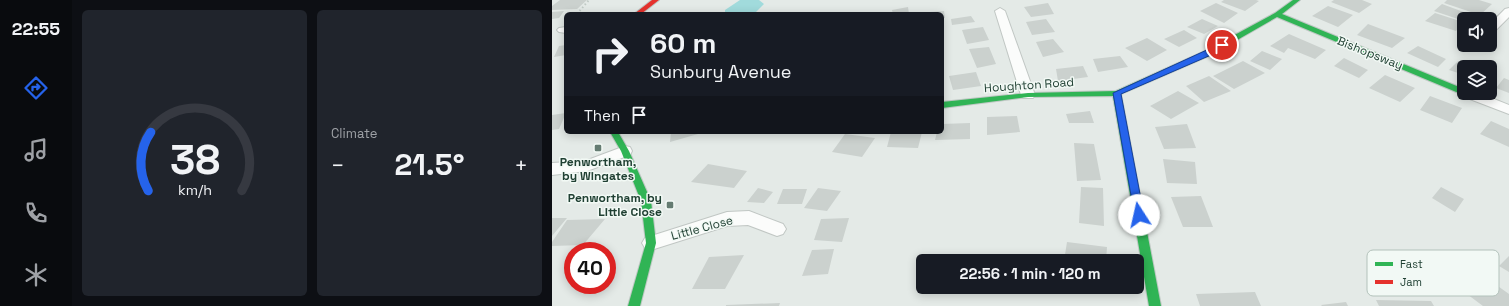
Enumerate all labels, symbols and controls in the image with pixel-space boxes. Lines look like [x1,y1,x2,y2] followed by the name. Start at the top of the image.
[1457,12,1497,100] map controls
[1457,12,1497,52] button: sound
[12,17,60,40] text: 22:55
[650,25,716,61] text: 60 m
[584,28,636,80] icon: right
[1205,28,1239,62] pin
[1335,33,1405,73] street label: Bishopsway
[1211,34,1233,56] icon: arrive
[650,60,791,83] text: Sunbury Avenue
[1457,60,1497,100] button: layers
[22,74,50,102] icon: directions
[983,74,1075,96] street label: Houghton Road
[628,104,650,126] icon: arrive
[584,106,620,125] text: Then
[331,125,377,142] text: Climate
[169,133,220,186] text: 38
[22,136,50,164] icon: music
[593,143,603,153] marker: Penwortham, by Wingates
[394,145,465,184] text: 21.5°
[331,151,345,179] text: −
[514,151,528,179] text: +
[560,154,636,184] place label: Penwortham, by Wingates
[177,181,212,199] text: km/h
[568,190,662,220] place label: Penwortham, by Little Close
[1118,194,1160,236] position arrow
[22,199,50,227] icon: phone
[665,200,675,210] marker: Penwortham, by Little Close
[669,212,735,244] street label: Little Close
[564,242,616,294] speed limit sign: 40
[1367,250,1499,296] legend
[1400,257,1423,271] text: Fast
[22,261,50,289] icon: climate
[959,264,1101,283] text: 22:56 · 1 min · 120 m
[1400,275,1422,289] text: Jam

